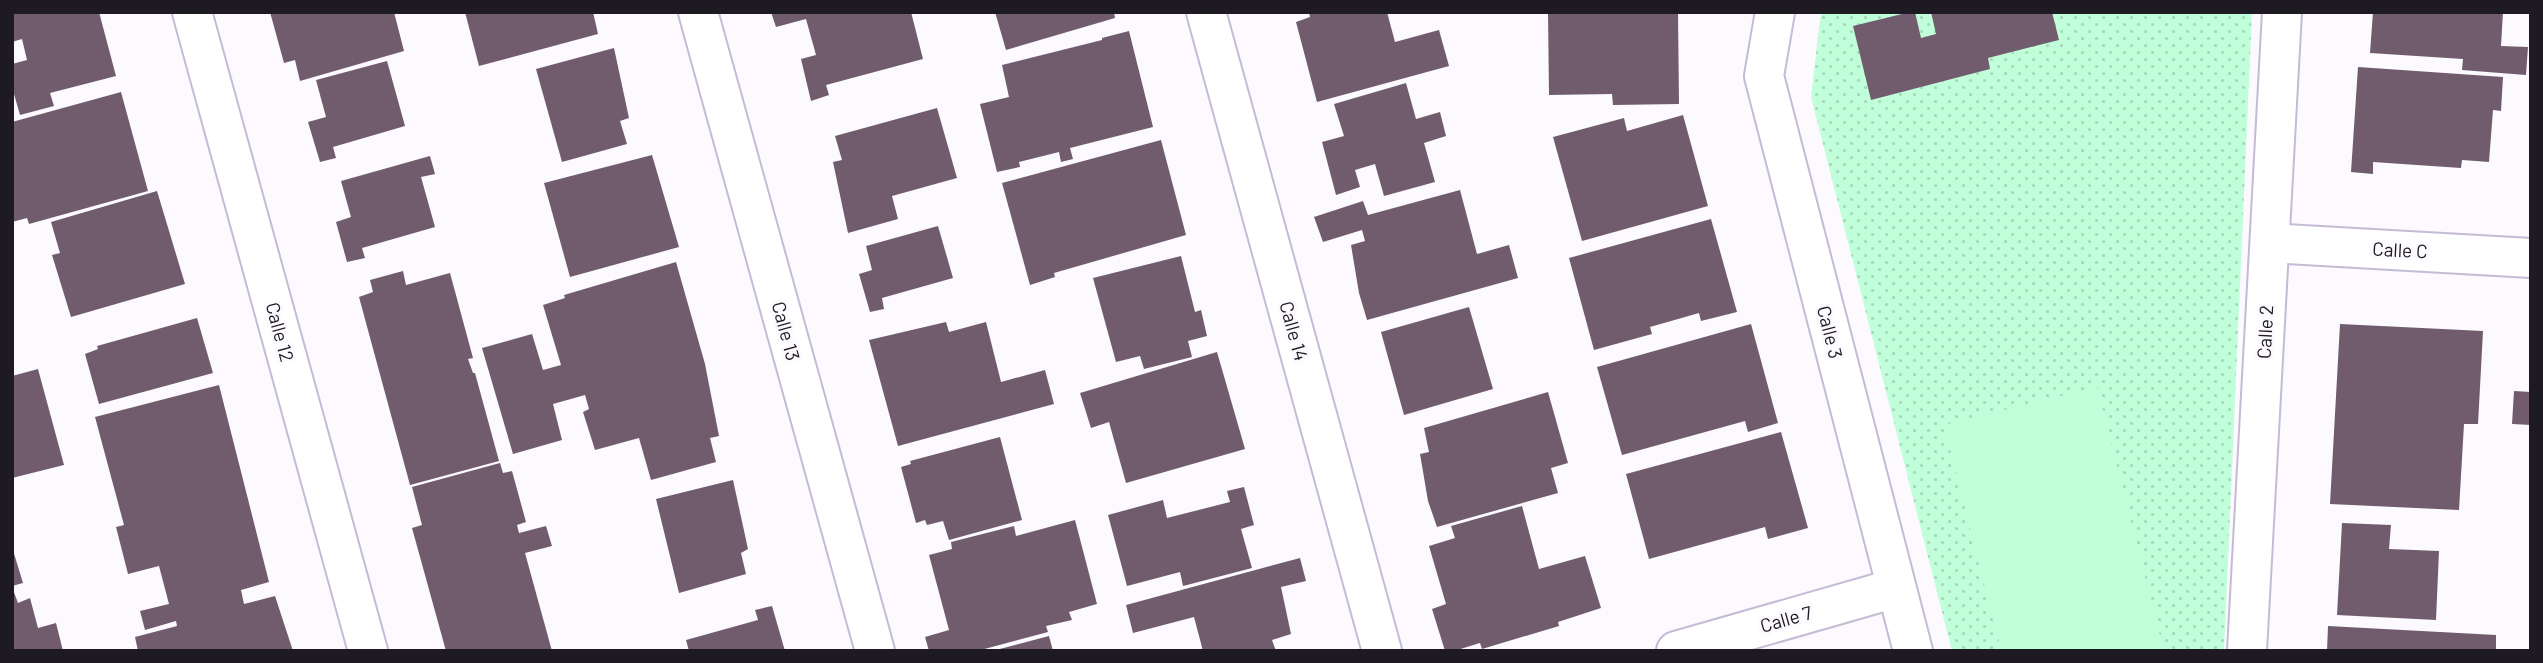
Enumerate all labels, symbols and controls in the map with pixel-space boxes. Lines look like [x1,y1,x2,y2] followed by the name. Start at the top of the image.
[2372,237,2428,262] street label: Calle C
[1275,298,1313,363] street label: Calle 14
[768,299,805,363] street label: Calle 13
[262,300,299,364] street label: Calle 12
[1813,303,1848,361] street label: Calle 3
[2252,304,2277,360] street label: Calle 2
[1757,600,1814,637] street label: Calle 7

